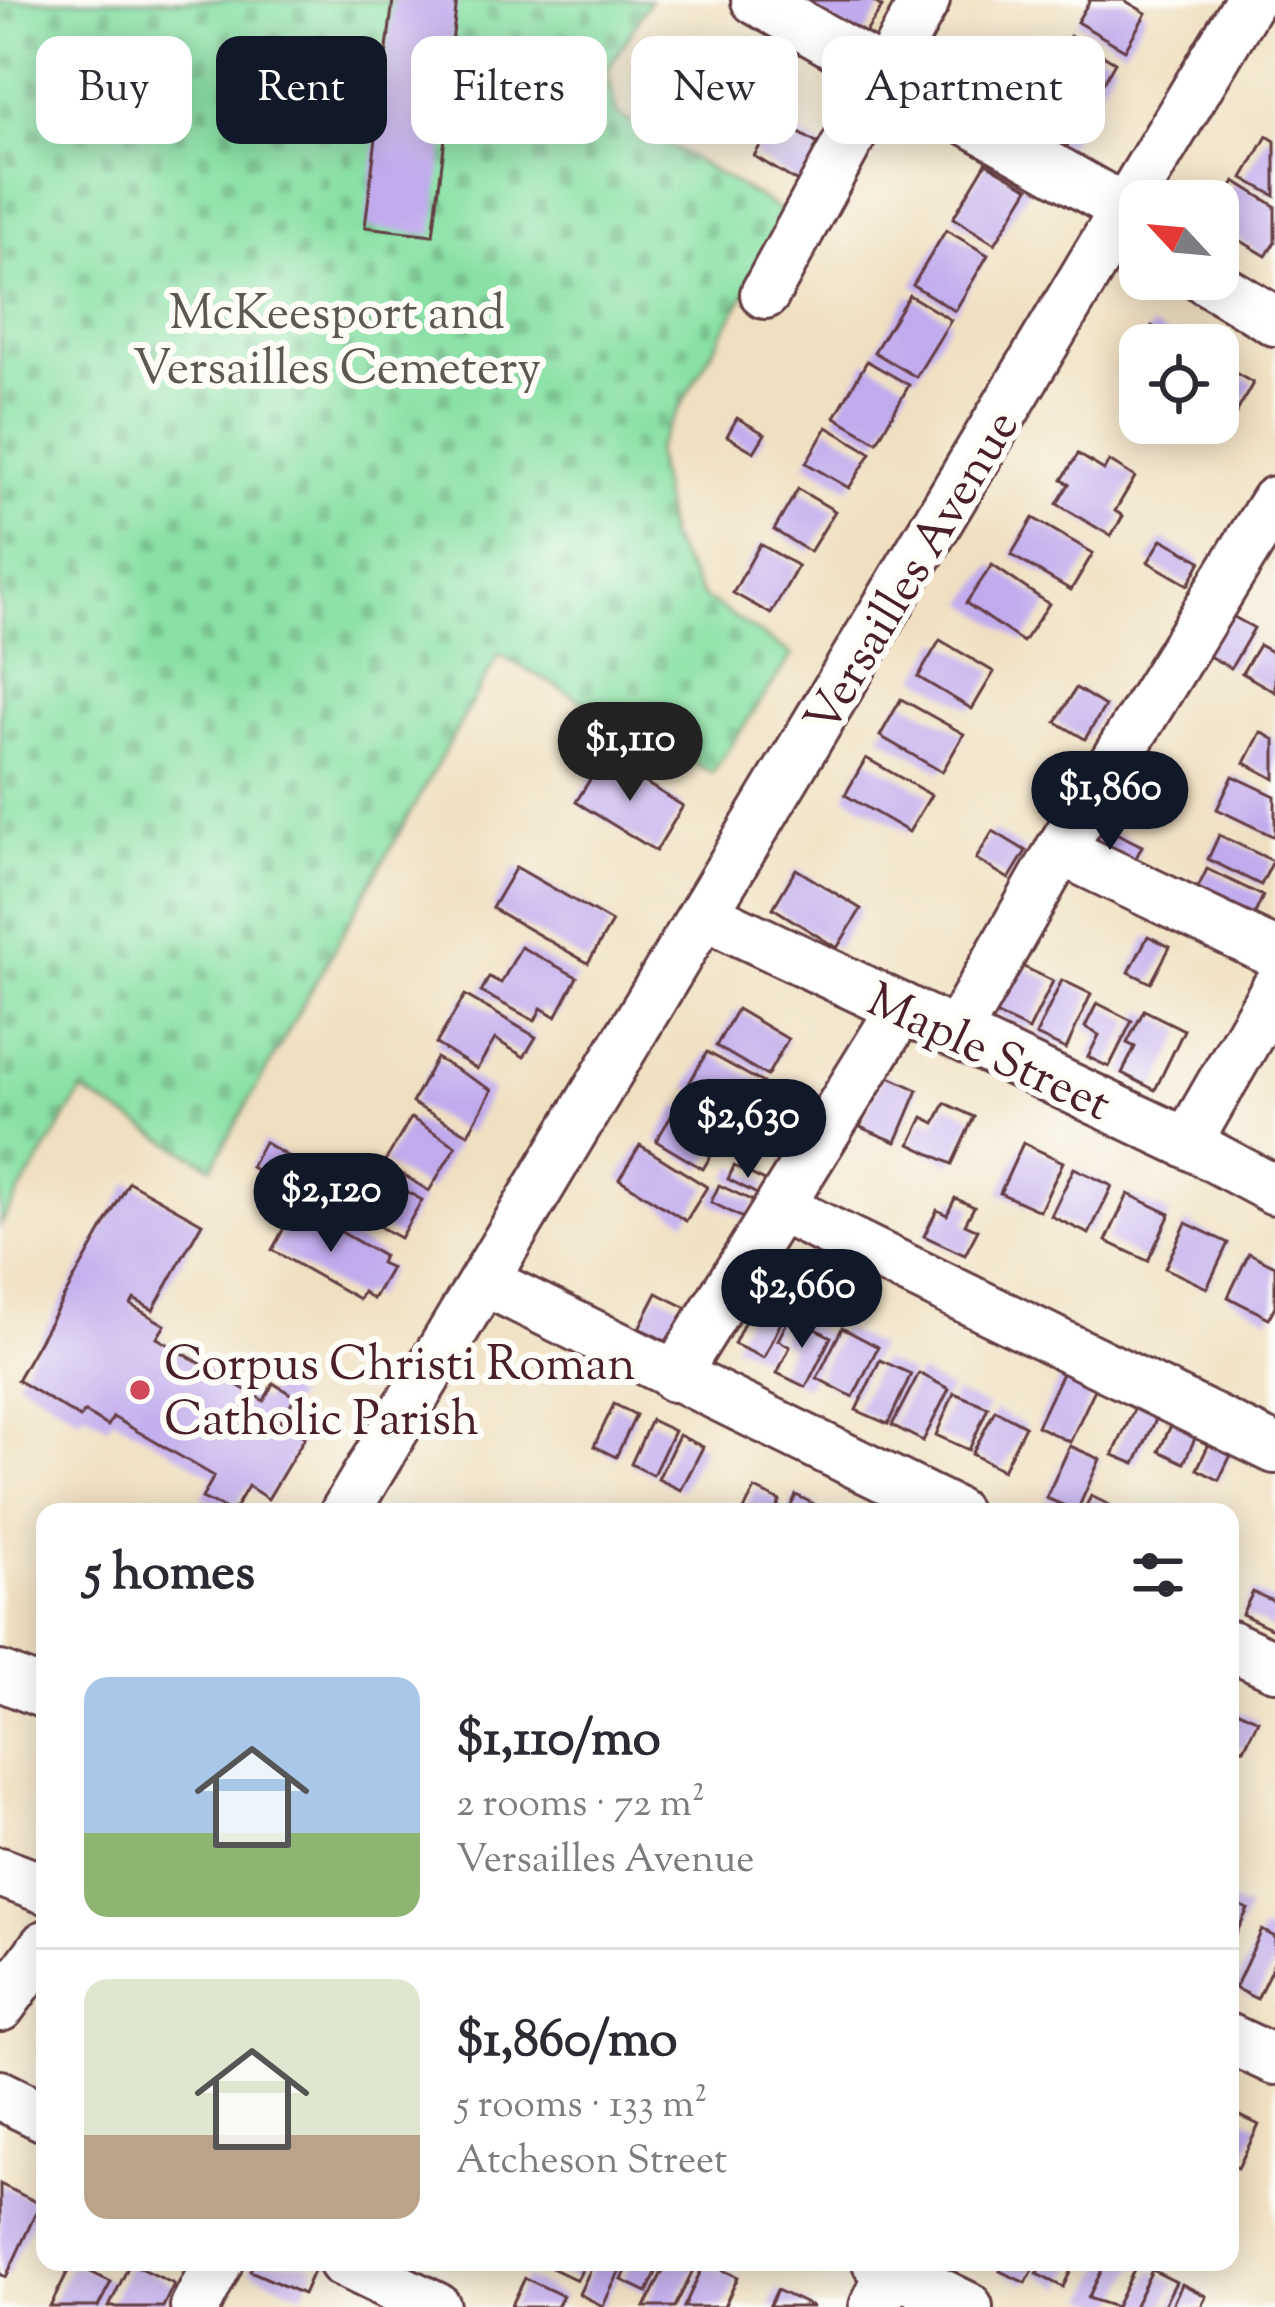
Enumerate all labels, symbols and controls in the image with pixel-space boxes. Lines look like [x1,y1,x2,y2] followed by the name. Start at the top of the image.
[36,36,192,144] chip: Buy
[216,36,387,144] chip: Rent
[411,36,607,144] chip: Filters
[631,36,798,144] chip: New
[822,36,1105,144] chip: Apartment
[1119,180,1239,300] north arrow
[1119,180,1239,444] map controls
[133,282,541,406] park label: McKeesport and Versailles Cemetery
[1119,324,1239,444] button: locate
[791,399,1039,749] street label: Versailles Avenue
[532,702,728,804] pin: $1,110
[585,713,675,769] text: $1,110
[1012,751,1208,853] pin: $1,860
[1058,762,1162,818] text: $1,860
[855,968,1121,1142] street label: Maple Street
[650,1079,846,1181] pin: $2,630
[696,1090,800,1146] text: $2,630
[233,1153,429,1255] pin: $2,120
[281,1164,381,1220] text: $2,120
[704,1249,900,1351] pin: $2,660
[748,1260,856,1316] text: $2,660
[164,1333,636,1457] place label: Corpus Christi Roman Catholic Parish
[127,1377,153,1403] marker: Corpus Christi Roman Catholic Parish
[84,1539,255,1612] text: 5 homes
[1125,1542,1191,1608] icon: filters
[456,1705,661,1778] text: $1,110/mo
[180,1725,324,1869] icon: home
[456,1778,705,1834] text: 2 rooms · 72 m²
[456,1834,754,1890] text: Versailles Avenue
[456,2006,677,2079] text: $1,860/mo
[180,2027,324,2171] icon: home
[456,2079,707,2135] text: 5 rooms · 133 m²
[456,2135,727,2191] text: Atcheson Street

